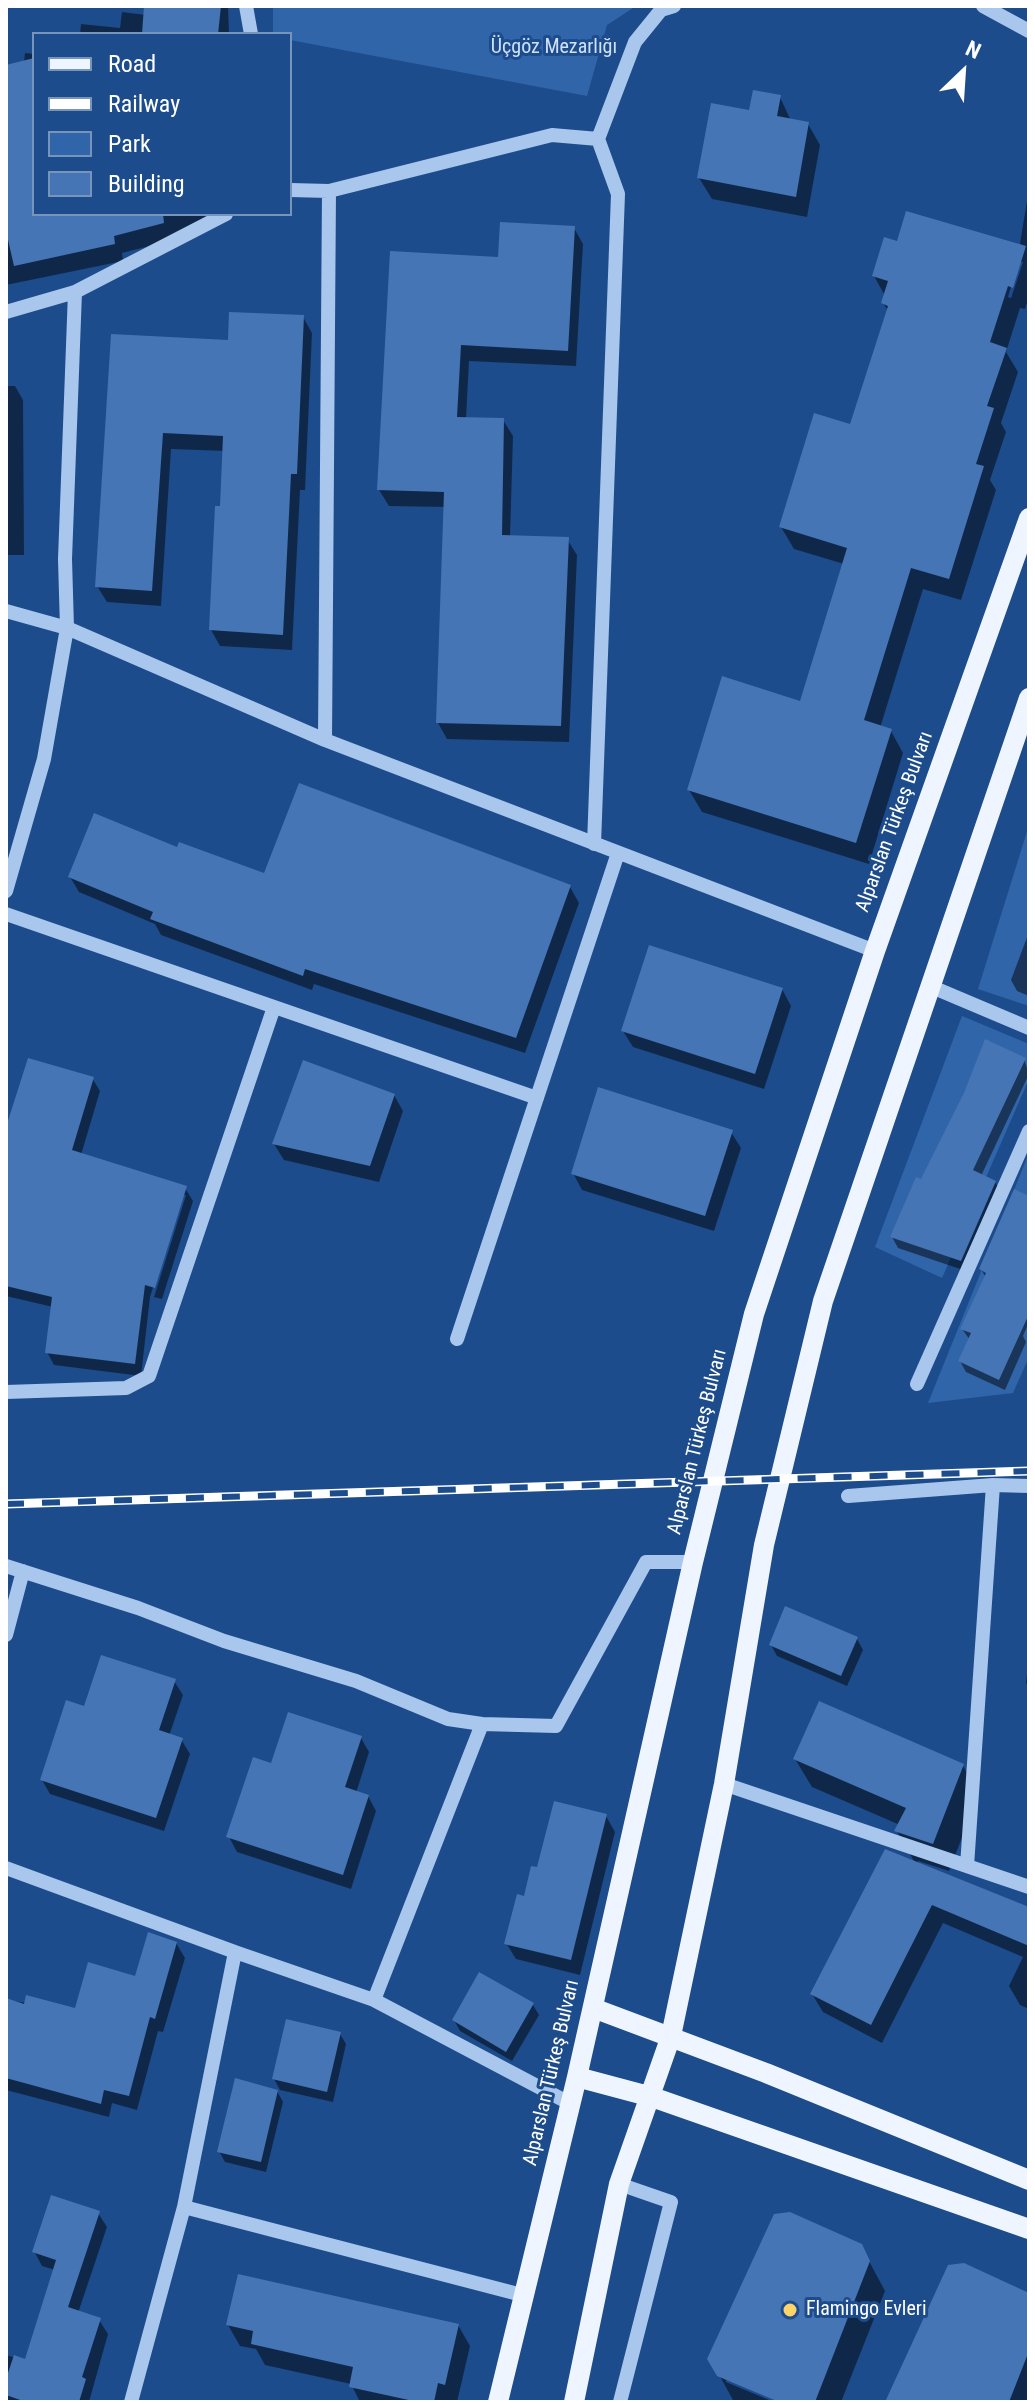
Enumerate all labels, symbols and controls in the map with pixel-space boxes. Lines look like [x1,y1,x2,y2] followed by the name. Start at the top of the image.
[32,32,292,216] legend
[923,32,1003,112] north arrow
[491,36,617,60] park label: Üçgöz Mezarlığı
[962,36,985,64] text: N
[108,50,156,78] text: Road
[108,90,180,118] text: Railway
[108,130,151,158] text: Park
[108,170,185,198] text: Building
[851,728,939,916] street label: Alparslan Türkeş Bulvarı
[663,1347,733,1537] street label: Alparslan Türkeş Bulvarı
[519,1978,585,2168] street label: Alparslan Türkeş Bulvarı
[806,2298,927,2322] place label: Flamingo Evleri
[781,2301,799,2319] marker: Flamingo Evleri

